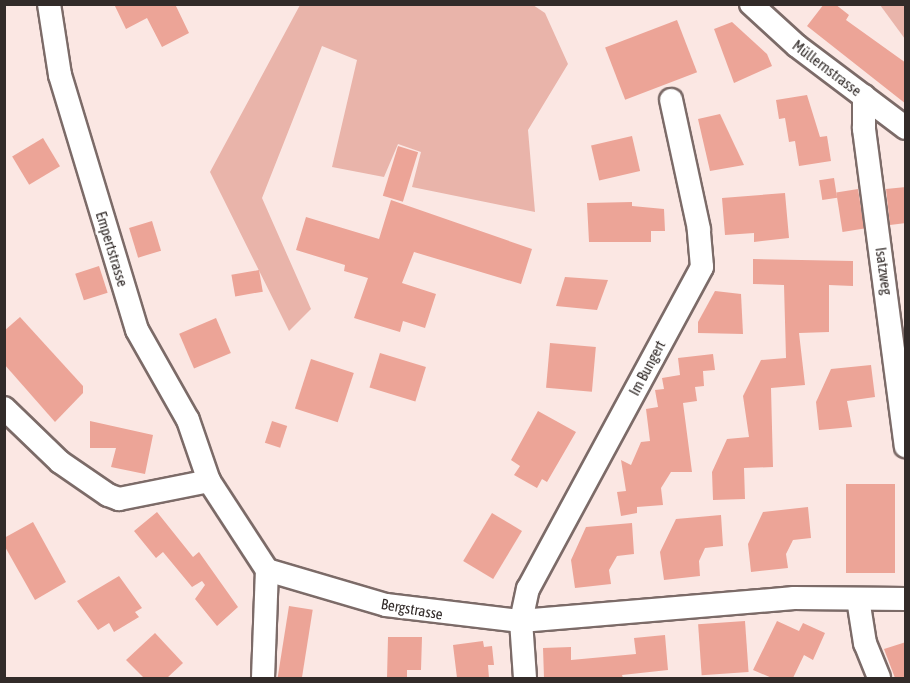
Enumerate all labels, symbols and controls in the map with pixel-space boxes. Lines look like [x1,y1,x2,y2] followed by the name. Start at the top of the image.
[789,36,865,100] street label: Müllernstrasse
[92,209,132,289] street label: Empertstrasse
[872,246,896,296] street label: Isatzweg
[625,337,669,399] street label: Im Bungert
[380,595,444,623] street label: Bergstrasse

